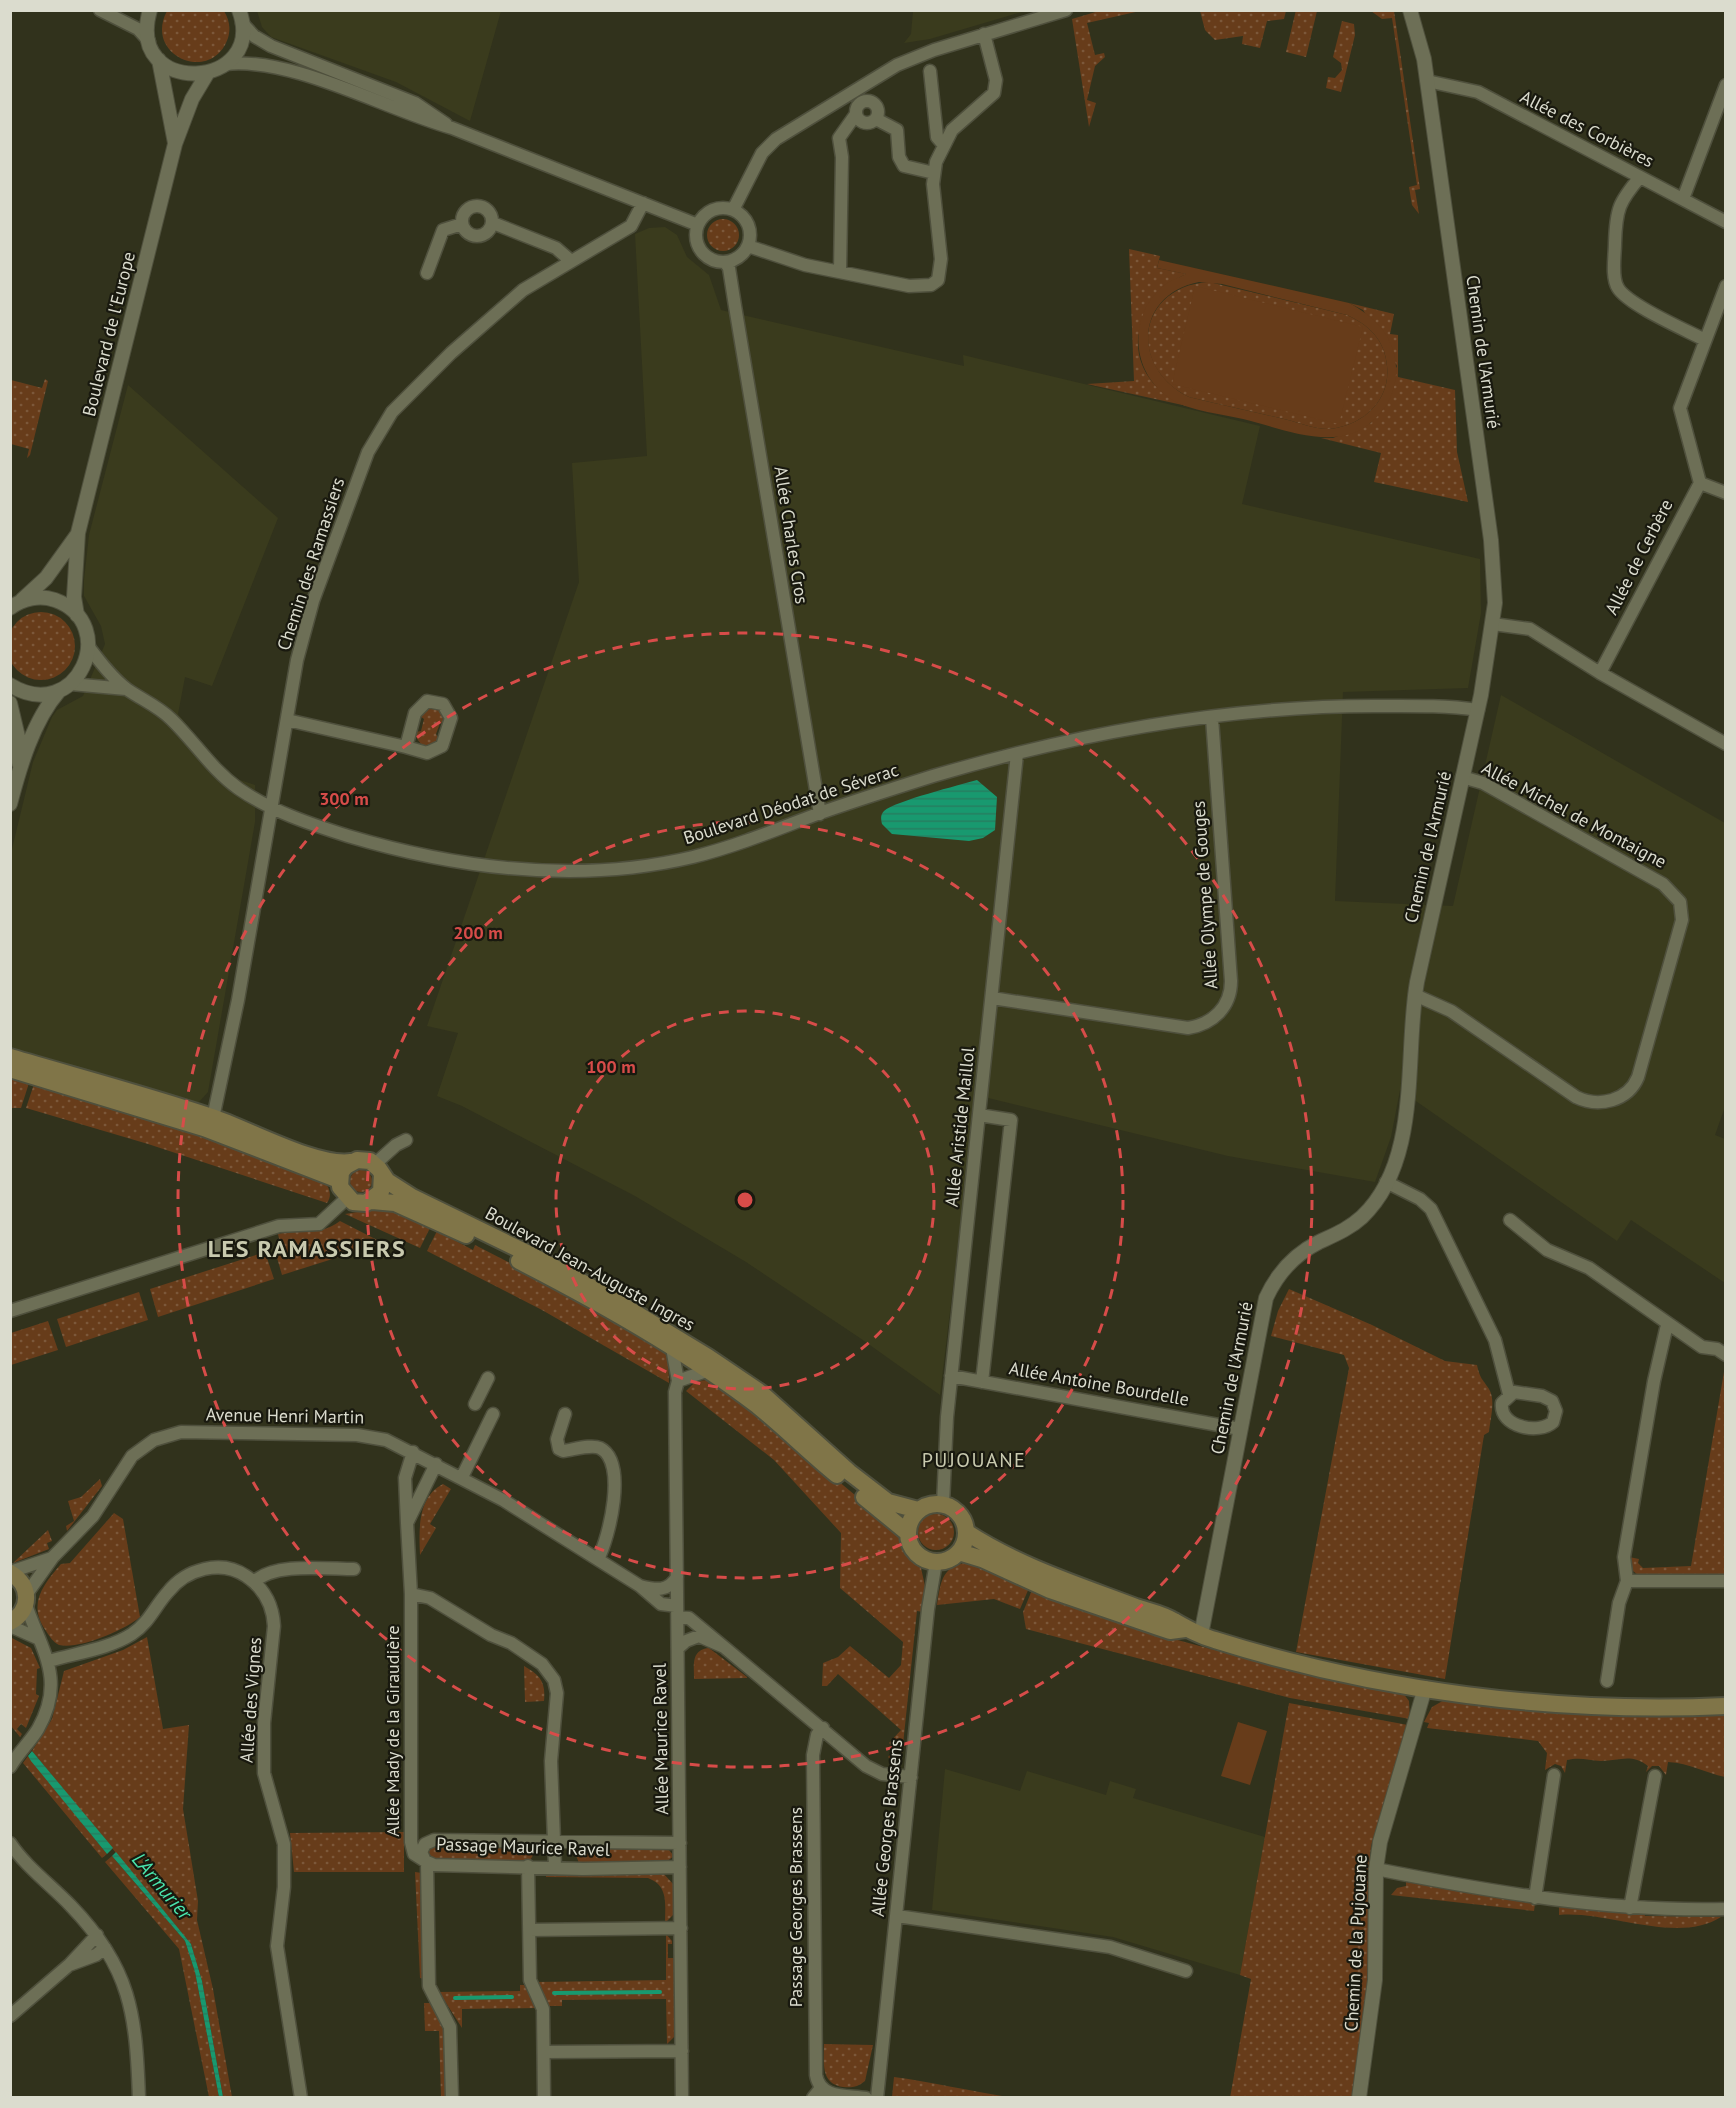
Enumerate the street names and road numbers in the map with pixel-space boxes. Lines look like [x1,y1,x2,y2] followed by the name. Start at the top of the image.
[1516,85,1658,172] street label: Allée des Corbières
[77,249,140,419] street label: Boulevard de l'Europe
[1461,274,1506,430] street label: Chemin de l'Armurié
[769,464,814,605] street label: Allée Charles Cros
[272,475,349,653] street label: Chemin des Ramassiers
[1600,495,1678,618] street label: Allée de Cerbère
[1478,756,1671,873] street label: Allée Michel de Montaigne
[680,758,901,849] street label: Boulevard Déodat de Séverac
[1399,769,1456,925] street label: Chemin de l'Armurié
[1186,800,1223,990] street label: Allée Olympe de Gouges
[940,1045,979,1208] street label: Allée Aristide Maillol
[481,1201,699,1336] street label: Boulevard Jean-Auguste Ingres
[1205,1300,1258,1456] street label: Chemin de l'Armurié
[1007,1356,1191,1411] street label: Allée Antoine Bourdelle
[206,1403,364,1428] street label: Avenue Henri Martin
[381,1625,404,1837] street label: Allée Mady de la Giraudière
[235,1636,266,1764] street label: Allée des Vignes
[648,1662,673,1815] street label: Allée Maurice Ravel
[866,1738,907,1918] street label: Allée Georges Brassens
[784,1807,807,2007] street label: Passage Georges Brassens
[436,1832,611,1861] street label: Passage Maurice Ravel
[1339,1854,1372,2032] street label: Chemin de la Pujouane

